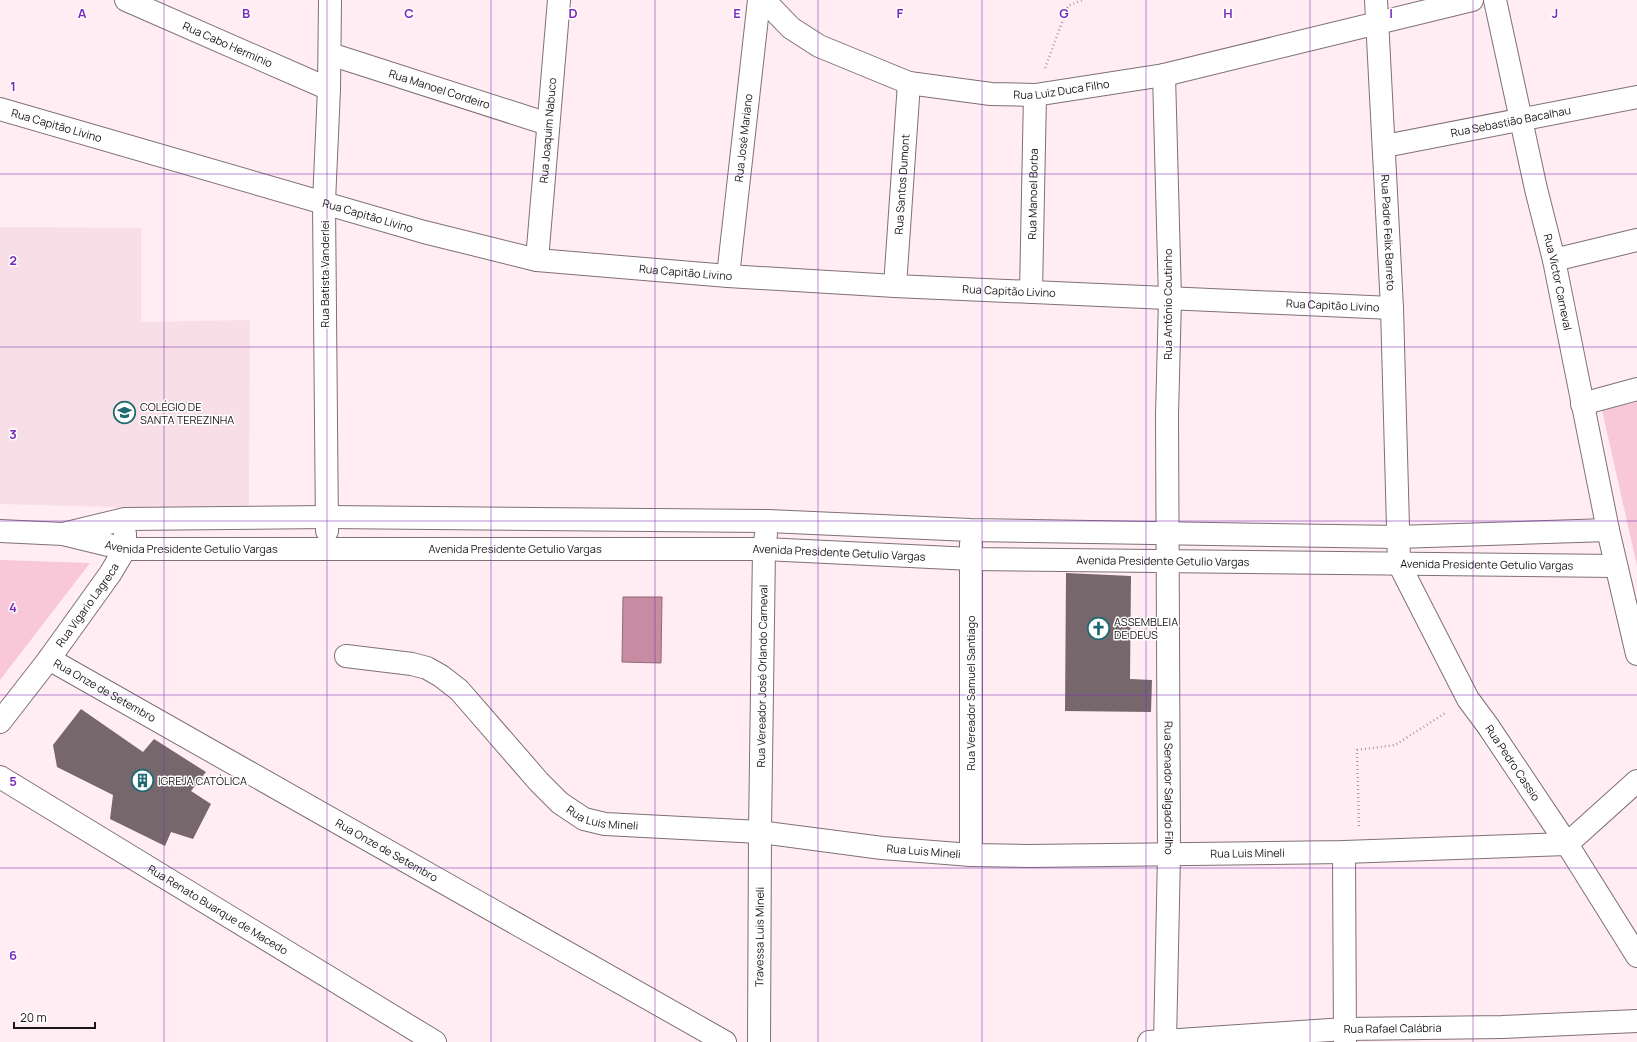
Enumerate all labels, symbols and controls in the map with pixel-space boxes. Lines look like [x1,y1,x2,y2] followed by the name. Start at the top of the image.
[78,4,87,22] text: A
[242,4,250,22] text: B
[404,4,414,22] text: C
[568,4,578,22] text: D
[733,4,741,22] text: E
[897,4,904,22] text: F
[1059,4,1069,22] text: G
[1223,4,1233,22] text: H
[1389,4,1393,22] text: I
[1552,4,1558,22] text: J
[181,18,276,71] street label: Rua Cabo Herminio
[387,65,493,112] street label: Rua Manoel Cordeiro
[1013,76,1111,102] street label: Rua Luiz Duca Filho
[10,77,16,95] text: 1
[536,77,559,184] street label: Rua Joaquim Nabuco
[731,92,755,183] street label: Rua José Mariano
[1449,102,1572,140] street label: Rua Sebastião Bacalhau
[10,105,104,145] street label: Rua Capitão Livino
[891,134,912,235] street label: Rua Santos Dumont
[1024,148,1041,240] street label: Rua Manoel Borba
[1378,174,1399,292] street label: Rua Padre Felix Barreto
[321,195,415,236] street label: Rua Capitão Livino
[317,220,332,328] street label: Rua Batista Vanderlei
[1541,232,1576,332] street label: Rua Victor Carneval
[1160,248,1175,360] street label: Rua Antônio Coutinho
[9,251,17,269] text: 2
[638,261,733,283] street label: Rua Capitão Livino
[962,281,1057,300] street label: Rua Capitão Livino
[1286,295,1380,314] street label: Rua Capitão Livino
[140,399,234,427] place label: COLÉGIO DE SANTA TEREZINHA
[112,400,138,426] school or university icon: COLÉGIO DE SANTA TEREZINHA
[9,425,17,443] text: 3
[104,536,278,556] street label: Avenida Presidente Getulio Vargas
[429,541,602,556] street label: Avenida Presidente Getulio Vargas
[753,541,926,564] street label: Avenida Presidente Getulio Vargas
[1076,552,1250,569] street label: Avenida Presidente Getulio Vargas
[1400,556,1574,573] street label: Avenida Presidente Getulio Vargas
[52,560,122,650] street label: Rua Vigario Lagreca
[753,585,770,768] street label: Rua Vereador José Orlando Carneval
[9,598,17,616] text: 4
[1114,614,1178,642] place label: ASSEMBLEIA DE DEUS
[963,615,978,771] street label: Rua Vereador Samuel Santiago
[1085,615,1111,641] church icon: ASSEMBLEIA DE DEUS
[51,655,159,725] street label: Rua Onze de Setembro
[1161,721,1177,855] street label: Rua Senador Salgado Filho
[1482,722,1544,804] street label: Rua Pedro Cassio
[129,768,155,794] building icon: IGREJA CATÓLICA
[9,772,17,790] text: 5
[158,773,247,788] place label: IGREJA CATÓLICA
[564,801,639,833] street label: Rua Luis Mineli
[333,815,441,885] street label: Rua Onze de Setembro
[886,840,961,861] street label: Rua Luis Mineli
[1210,845,1285,861] street label: Rua Luis Mineli
[145,861,291,958] street label: Rua Renato Buarque de Macedo
[751,887,767,987] street label: Travessa Luis Mineli
[9,946,17,964] text: 6
[14,1004,95,1030] scale bar
[20,1009,47,1026] text: 20 m
[1344,1020,1442,1036] street label: Rua Rafael Calábria

